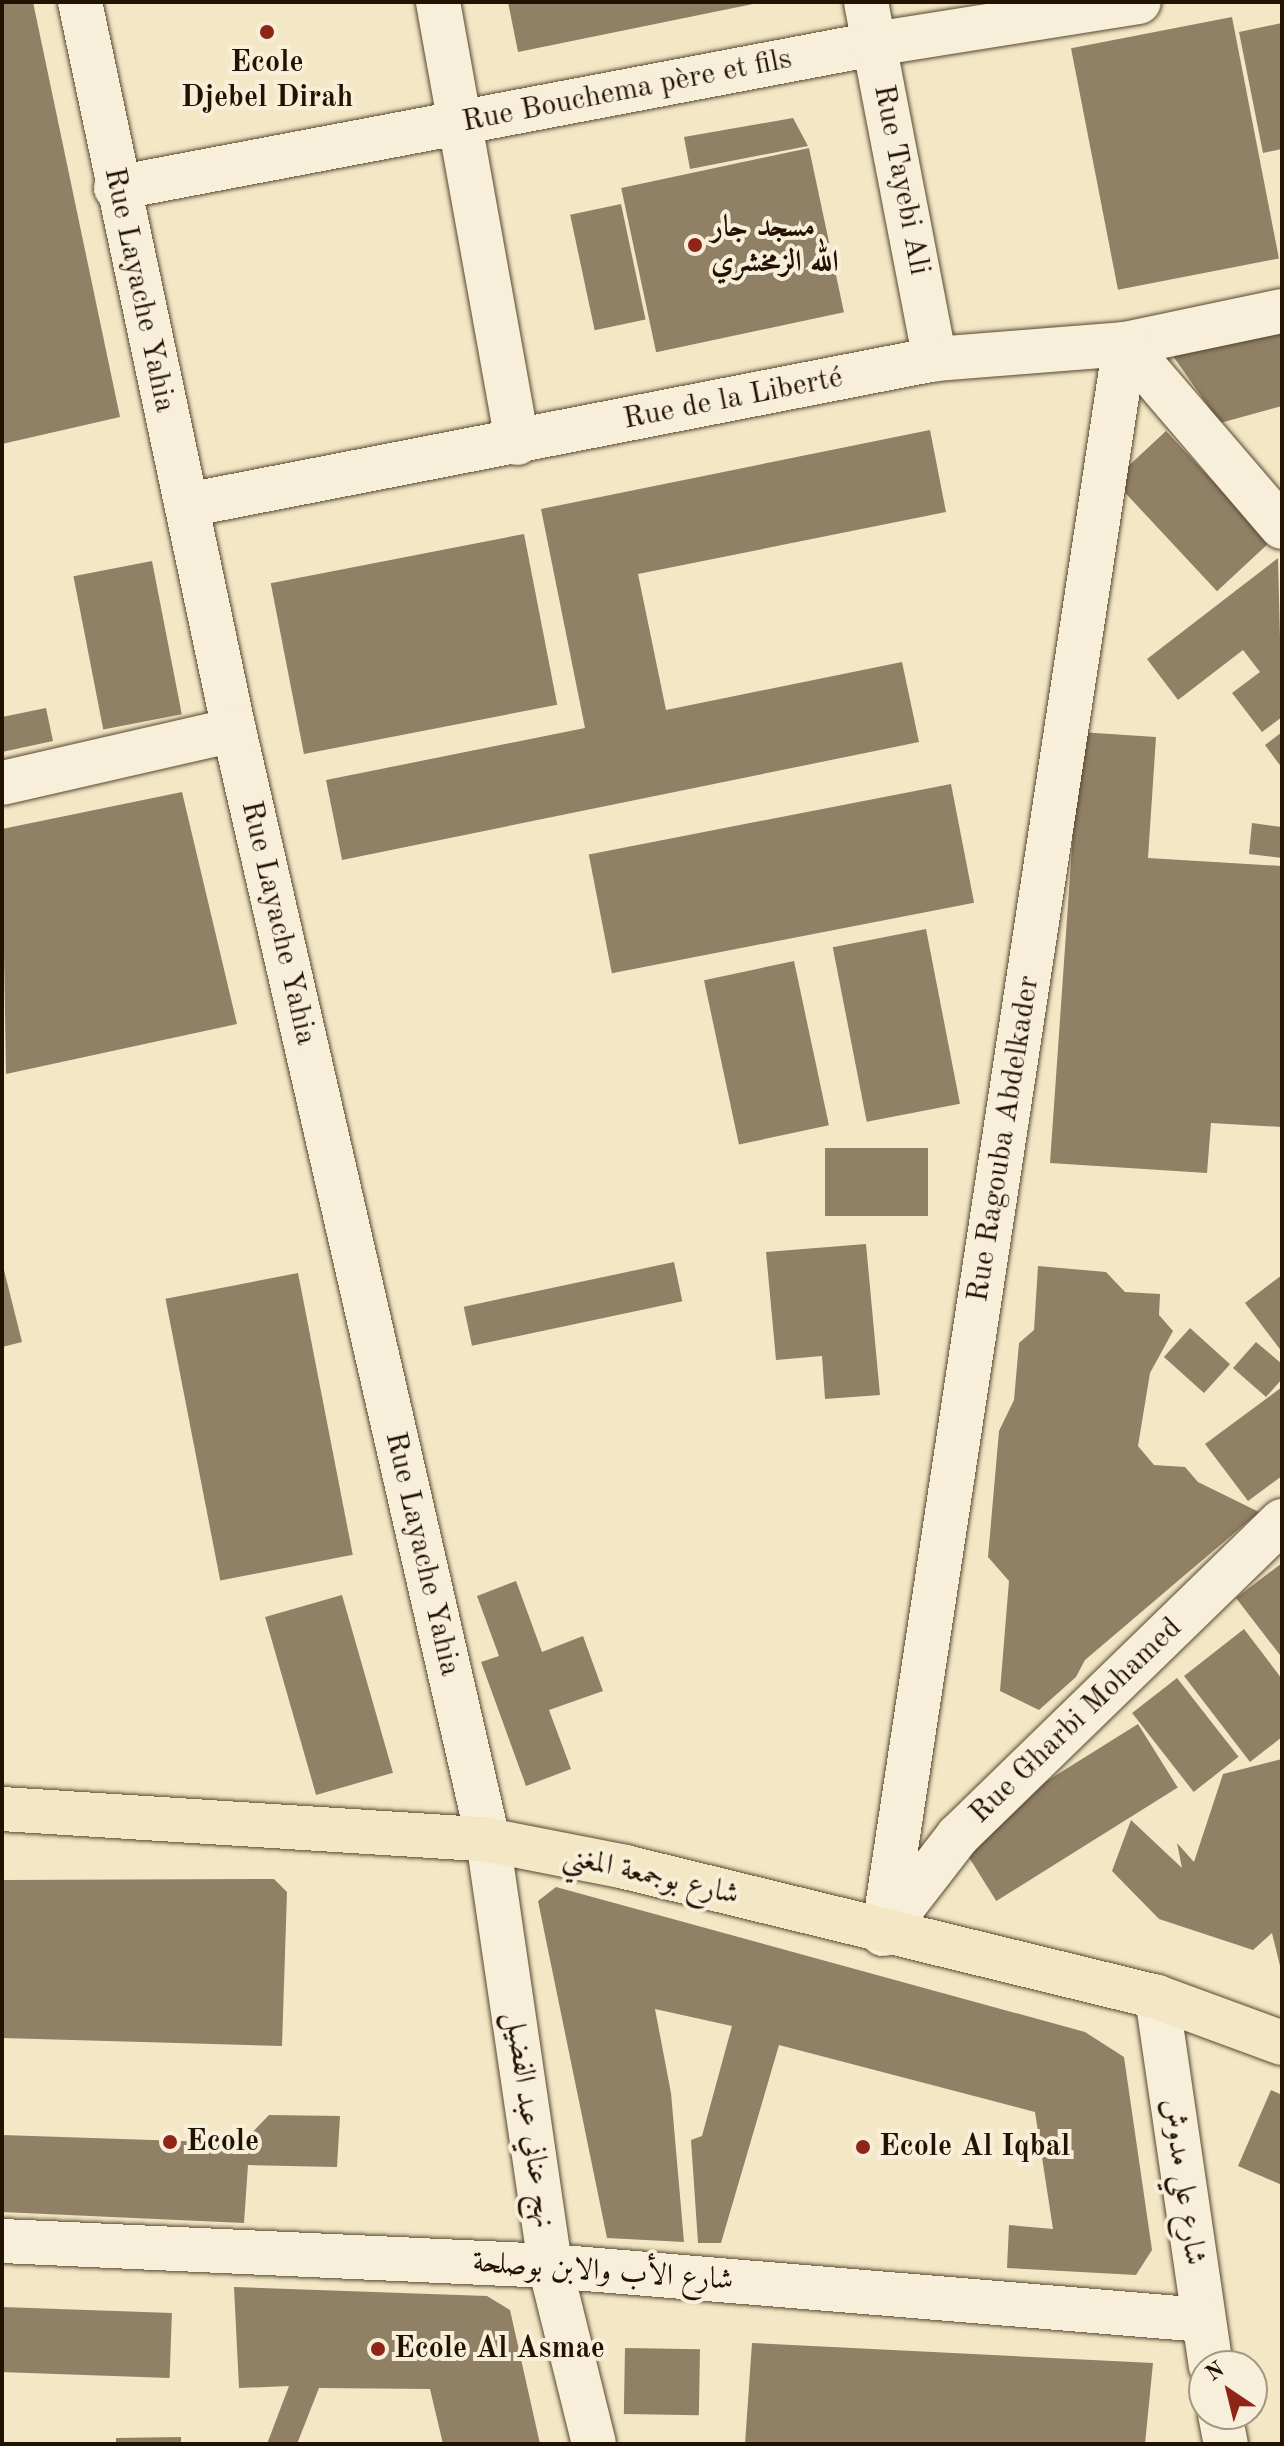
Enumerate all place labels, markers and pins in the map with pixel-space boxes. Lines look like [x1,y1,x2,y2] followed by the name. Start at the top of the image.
[258,23,276,41] marker: Ecole Djebel Dirah
[181,45,353,116] place label: Ecole Djebel Dirah
[711,210,839,280] place label: مسجد جار الله الزمخشري
[686,236,704,254] marker: مسجد جار الله الزمخشري
[186,2124,259,2160] place label: Ecole
[879,2129,1070,2165] place label: Ecole Al Iqbal
[161,2133,179,2151] marker: Ecole
[854,2138,872,2156] marker: Ecole Al Iqbal
[394,2331,605,2367] place label: Ecole Al Asmae
[369,2340,387,2358] marker: Ecole Al Asmae

